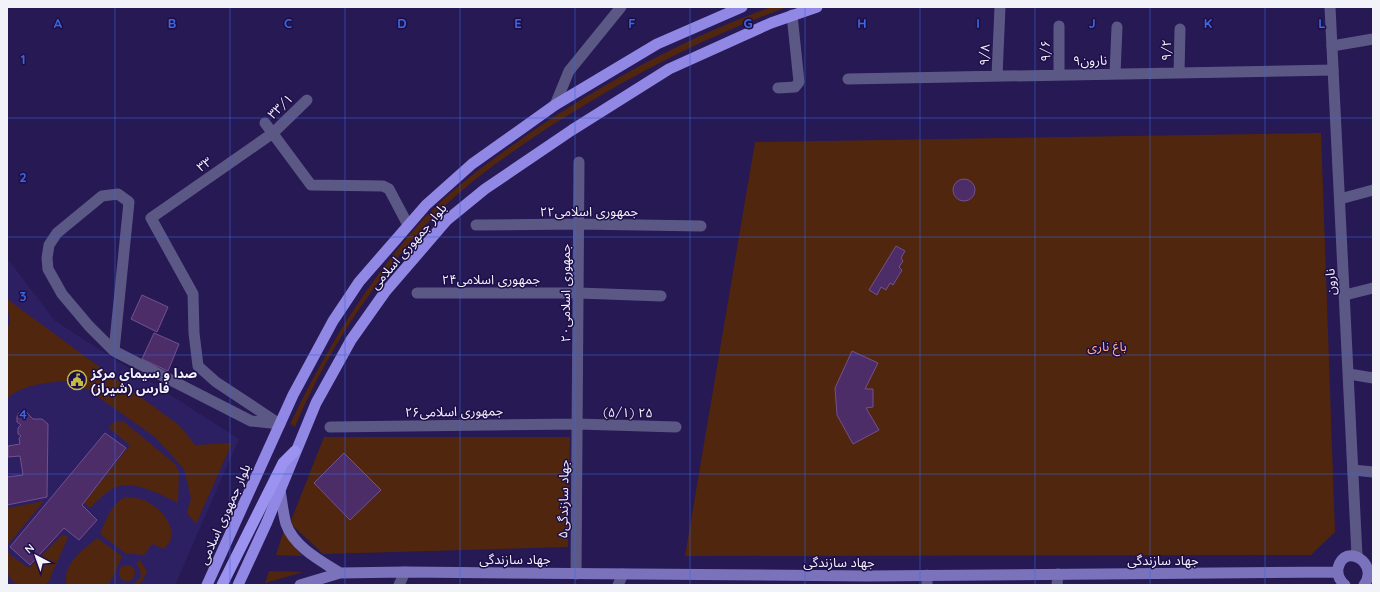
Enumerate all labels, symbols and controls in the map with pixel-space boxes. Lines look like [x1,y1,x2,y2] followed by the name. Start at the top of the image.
[54,15,63,31] text: A
[168,15,176,31] text: B
[284,15,292,31] text: C
[397,15,407,31] text: D
[514,15,522,31] text: E
[628,15,636,31] text: F
[743,15,753,31] text: G
[857,15,867,31] text: H
[976,15,980,31] text: I
[1088,15,1096,31] text: J
[1204,15,1213,31] text: K
[1318,15,1326,31] text: L
[1158,39,1174,61] street label: ۹/۲
[1037,40,1053,62] street label: ۹/۶
[975,43,993,66] street label: ۹/۸
[20,51,26,67] text: 1
[1073,52,1107,69] street label: نارون۹
[264,90,296,122] street label: ۳۳/۱
[193,153,215,175] street label: ۳۳
[19,169,27,185] text: 2
[366,200,450,293] street label: بلوار جمهوری اسلامی
[540,203,639,220] street label: جمهوری اسلامی۲۲
[557,243,574,342] street label: جمهوری اسلامی۲۰
[1321,268,1340,296] street label: نارون
[442,271,541,288] street label: جمهوری اسلامی۲۴
[20,288,27,304] text: 3
[1087,338,1127,357] park label: باغ ناری
[90,365,198,396] place label: صدا و سیمای مرکز فارس (شیراز)
[66,369,88,391] public building icon: صدا و سیمای مرکز فارس (شیراز)
[405,402,504,421] street label: جمهوری اسلامی۲۶
[603,404,653,420] street label: (۵/۱) ۲۵
[19,406,27,422] text: 4
[554,459,573,539] street label: جهاد سازندگی۵
[195,461,254,567] street label: بلوار جمهوری اسلامی
[16,536,56,576] north arrow
[22,541,37,556] text: N
[479,551,551,568] street label: جهاد سازندگی
[1127,552,1199,569] street label: جهاد سازندگی
[803,554,875,571] street label: جهاد سازندگی

